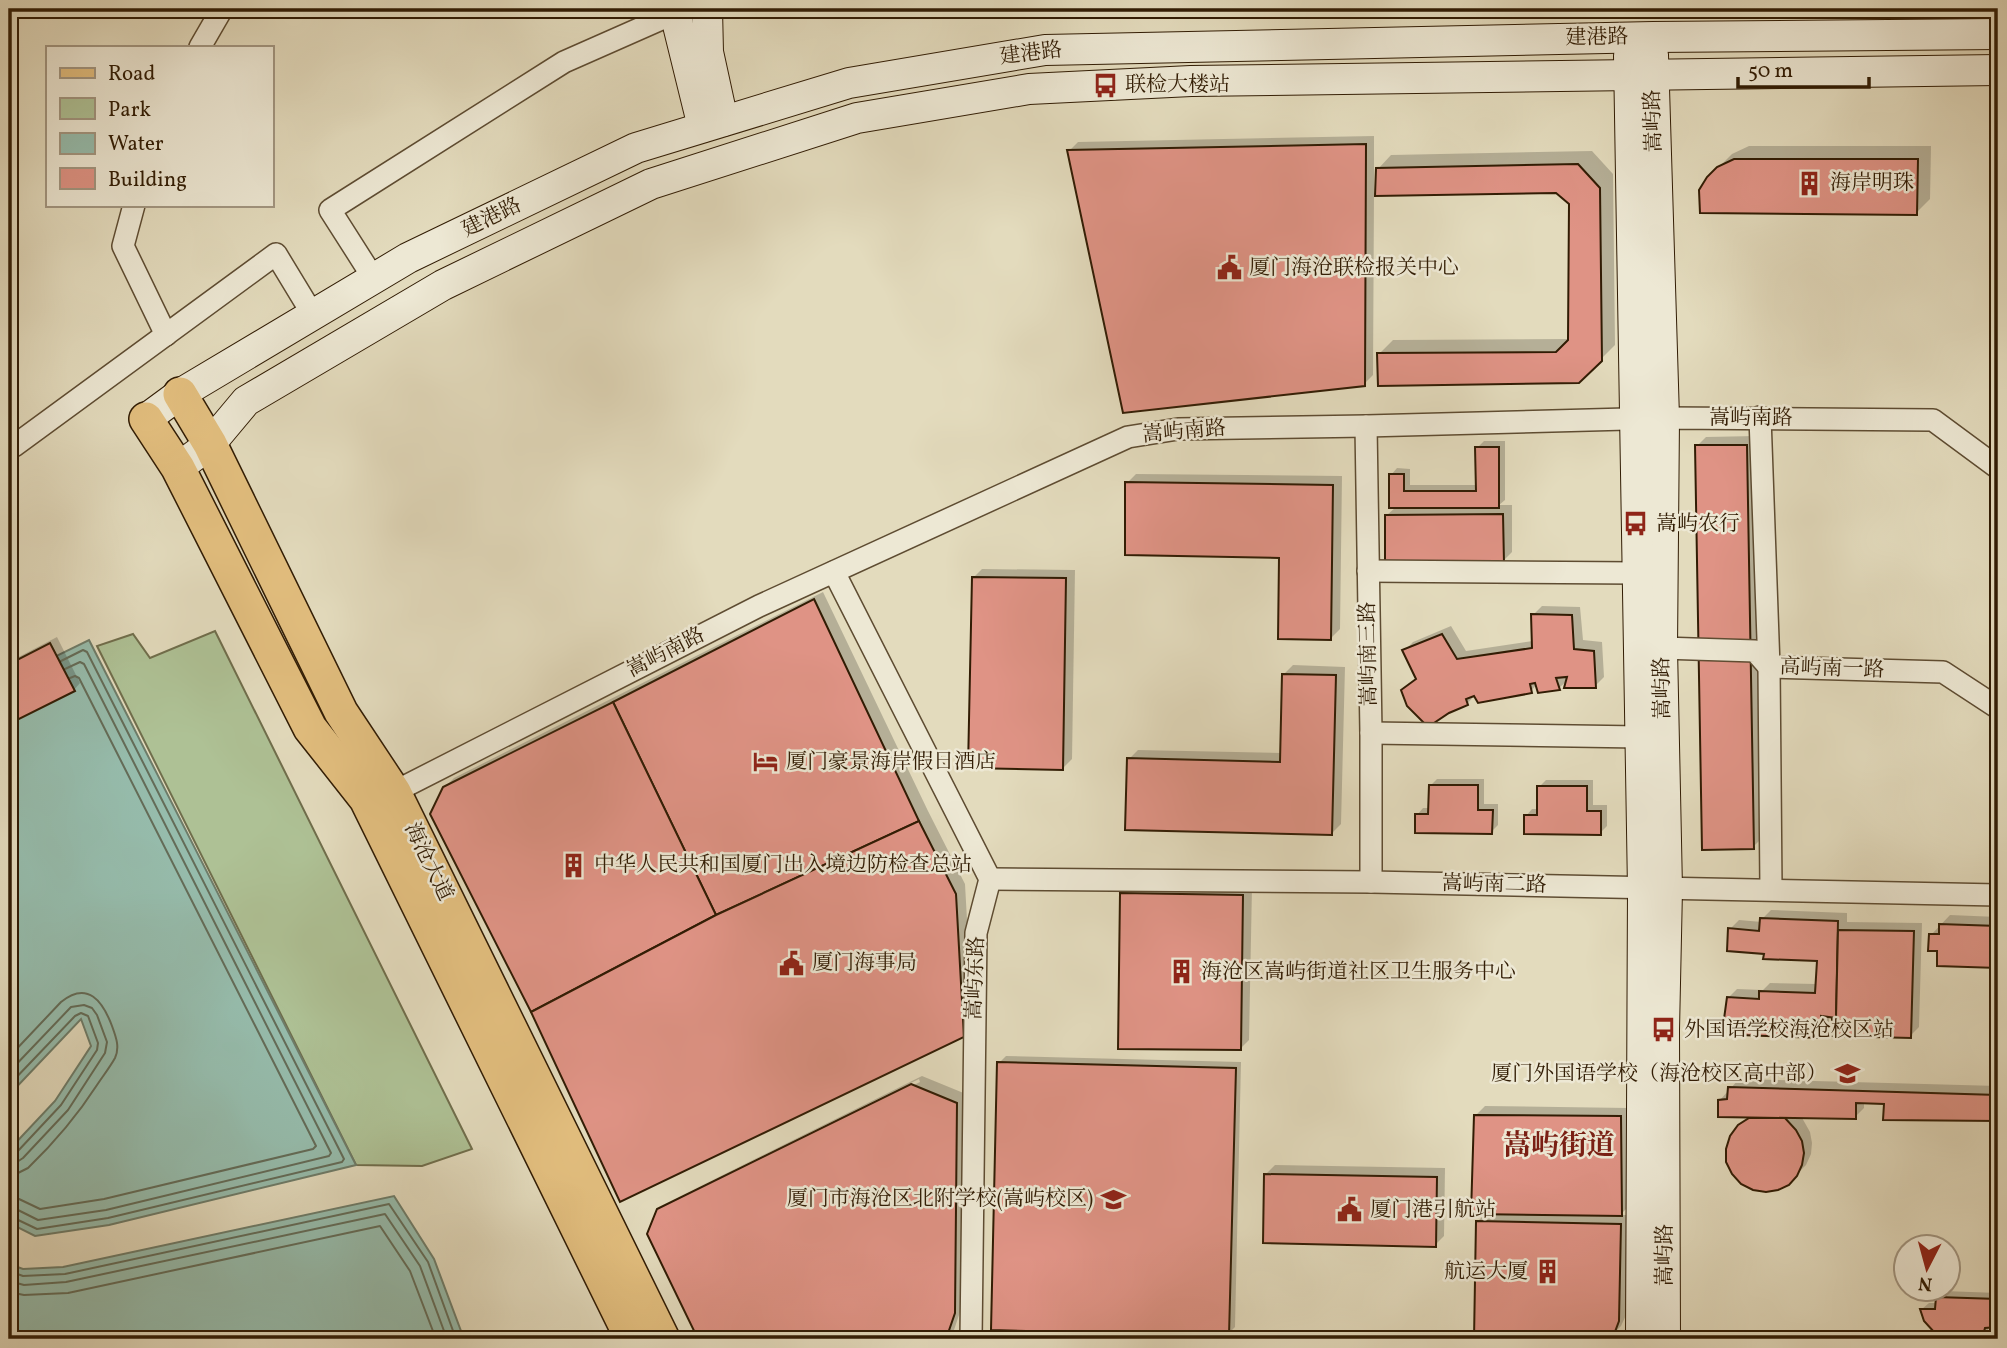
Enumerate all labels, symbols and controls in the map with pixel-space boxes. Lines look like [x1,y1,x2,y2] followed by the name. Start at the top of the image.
[1565,23,1629,53] street label: 建港路
[998,36,1064,72] street label: 建港路
[46,46,273,206] legend
[1738,46,1869,90] scale bar
[1748,57,1793,86] text: 50 m
[108,60,155,89] text: Road
[1091,71,1119,99] bus stop icon: 联检大楼站
[1125,71,1230,100] place label: 联检大楼站
[1638,89,1670,153] street label: 嵩屿路
[108,96,151,125] text: Park
[108,130,164,159] text: Water
[108,166,187,195] text: Building
[1796,169,1824,197] building icon: 海岸明珠
[1830,169,1914,198] place label: 海岸明珠
[457,191,527,245] street label: 建港路
[1215,254,1243,282] public building icon: 厦门海沧联检报关中心
[1249,254,1459,283] place label: 厦门海沧联检报关中心
[1709,404,1793,433] street label: 嵩屿南路
[1141,414,1227,450] street label: 嵩屿南路
[1622,510,1650,538] bus stop icon: 嵩屿农行
[1656,510,1740,539] place label: 嵩屿农行
[1354,601,1384,707] street label: 嵩屿南三路
[622,621,710,685] street label: 嵩屿南路
[1779,653,1885,685] street label: 高屿南一路
[1648,656,1678,720] street label: 嵩屿路
[752,748,780,776] hotel icon: 厦门豪景海岸假日酒店
[786,748,996,777] place label: 厦门豪景海岸假日酒店
[397,818,459,906] street label: 海沧大道
[560,851,588,879] building icon: 中华人民共和国厦门出入境边防检查总站
[594,851,972,880] place label: 中华人民共和国厦门出入境边防检查总站
[1441,870,1547,900] street label: 嵩屿南二路
[960,936,992,1020] street label: 嵩屿东路
[778,949,806,977] public building icon: 厦门海事局
[812,949,917,978] place label: 厦门海事局
[1167,958,1195,986] building icon: 海沧区嵩屿街道社区卫生服务中心
[1201,958,1516,987] place label: 海沧区嵩屿街道社区卫生服务中心
[1650,1016,1678,1044] bus stop icon: 外国语学校海沧校区站
[1684,1016,1894,1045] place label: 外国语学校海沧校区站
[1491,1060,1827,1089] place label: 厦门外国语学校（海沧校区高中部）
[1833,1060,1861,1088] school or university icon: 厦门外国语学校（海沧校区高中部）
[1503,1127,1615,1166] district label: 嵩屿街道
[787,1185,1093,1214] place label: 厦门市海沧区北附学校(嵩屿校区)
[1099,1185,1127,1213] school or university icon: 厦门市海沧区北附学校(嵩屿校区)
[1336,1196,1364,1224] public building icon: 厦门港引航站
[1370,1196,1496,1225] place label: 厦门港引航站
[1651,1224,1680,1287] street label: 嵩屿路
[1892,1232,1962,1302] north arrow
[1444,1258,1528,1287] place label: 航运大厦
[1534,1258,1562,1286] building icon: 航运大厦
[1917,1269,1934,1297] text: N

